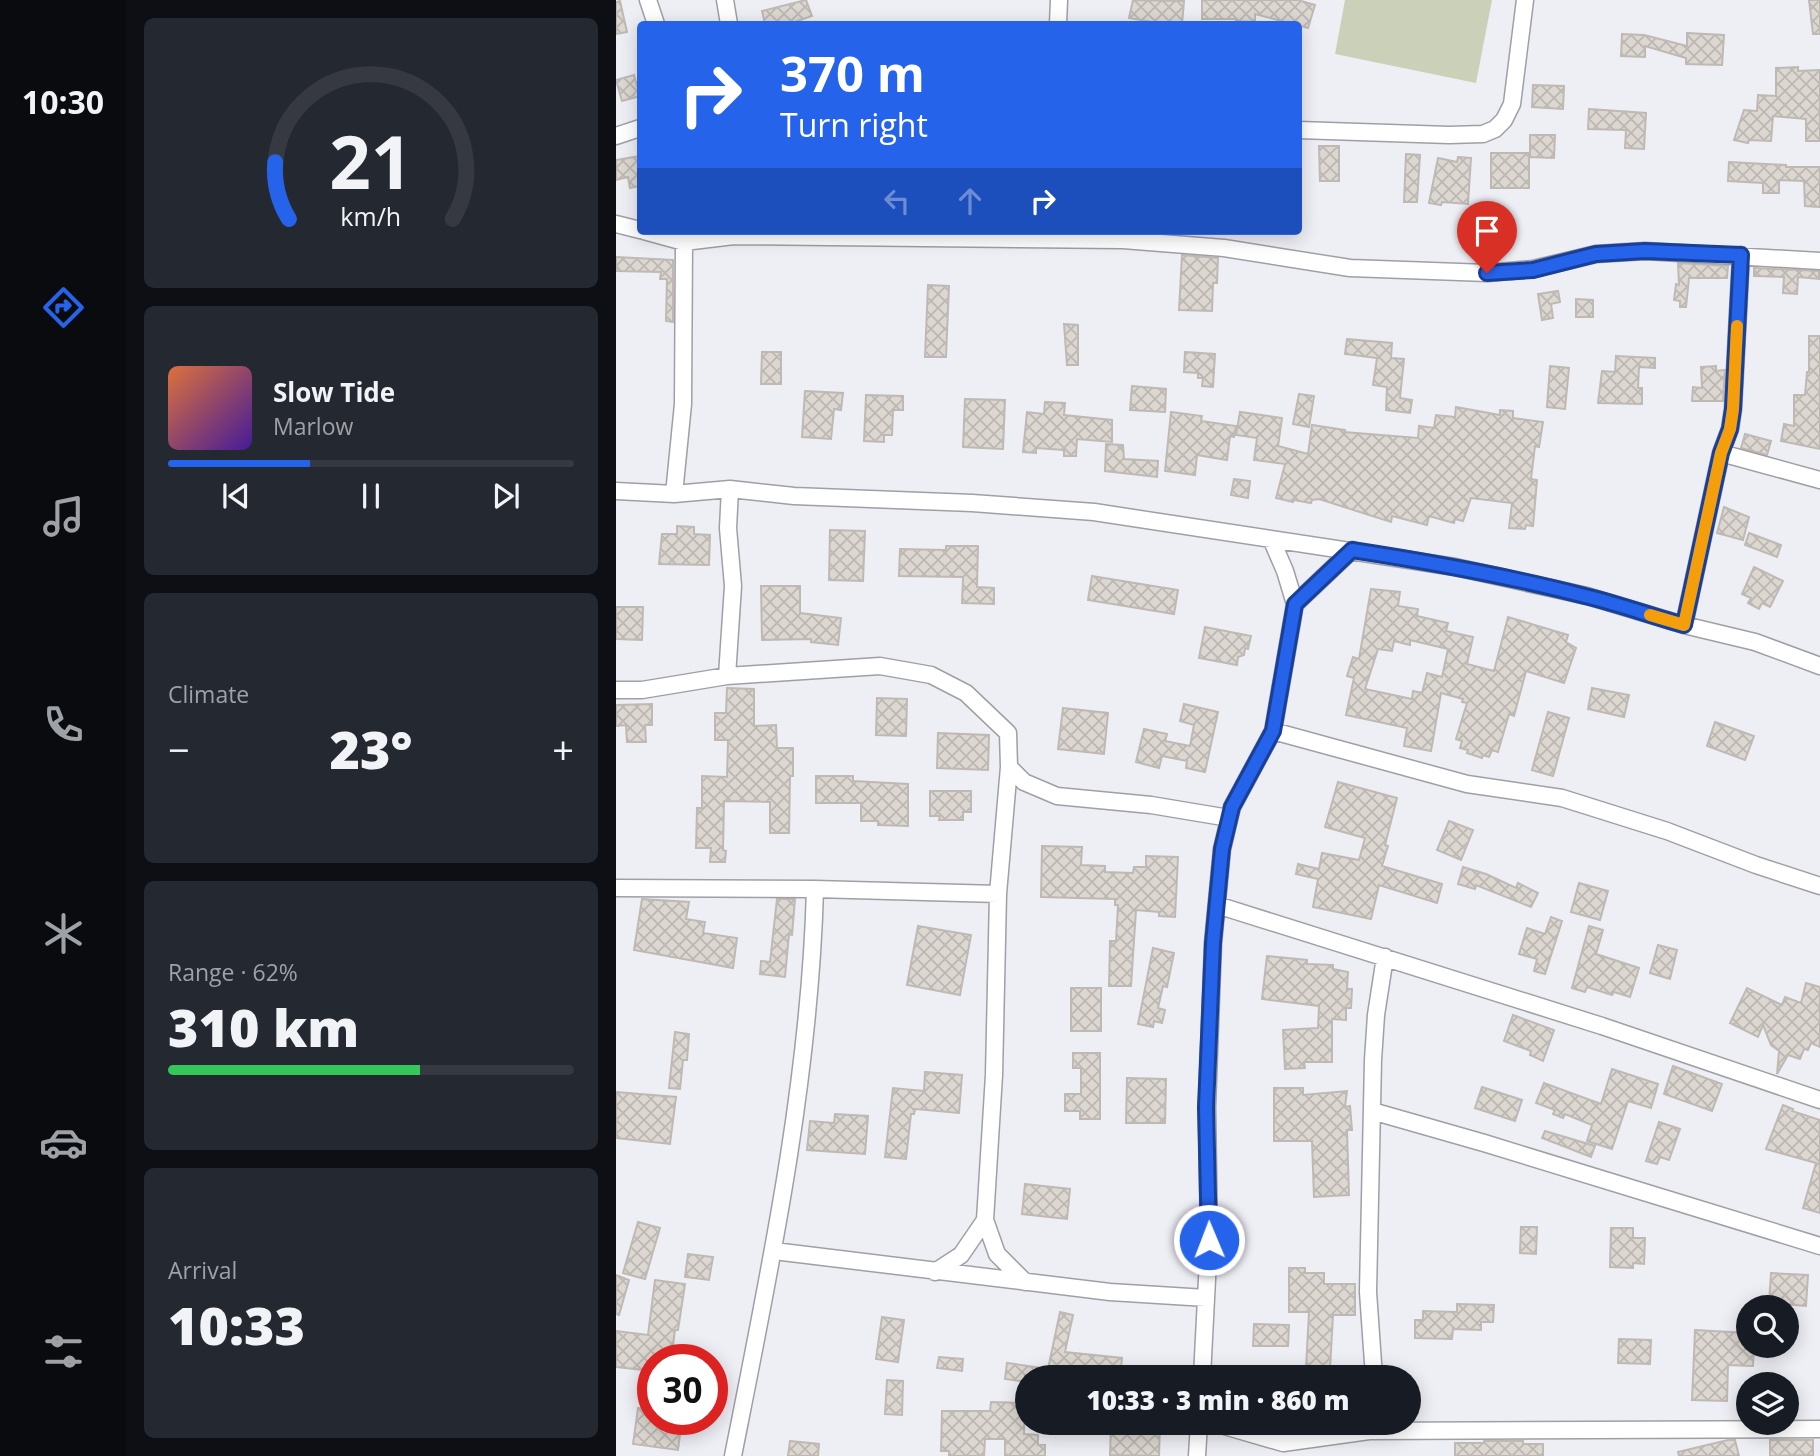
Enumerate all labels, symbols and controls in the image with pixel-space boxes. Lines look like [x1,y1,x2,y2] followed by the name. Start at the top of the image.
[780,40,925,106] text: 370 m
[665,49,756,140] icon: right
[22,80,104,123] text: 10:30
[780,103,928,146] text: Turn right
[329,111,413,210] text: 21
[878,182,916,220] icon: left
[951,182,989,220] icon: ahead
[1024,182,1062,220] icon: right
[341,199,401,233] text: km/h
[1457,201,1517,273] pin
[1468,212,1506,250] icon: arrive
[39,283,88,332] icon: directions
[273,374,395,410] text: Slow Tide
[273,410,353,442] text: Marlow
[217,477,255,515] icon: previous
[352,477,390,515] icon: pause
[487,477,525,515] icon: next
[39,492,88,541] icon: music
[168,678,249,710] text: Climate
[39,700,88,749] icon: phone
[330,713,412,784] text: 23°
[168,723,190,775] text: −
[552,723,574,775] text: +
[39,909,88,958] icon: climate
[168,956,298,988] text: Range · 62%
[168,991,359,1062] text: 310 km
[39,1118,88,1167] icon: car
[1172,1203,1246,1277] position arrow
[168,1254,237,1286] text: Arrival
[168,1289,305,1360] text: 10:33
[1736,1295,1799,1435] map controls
[1736,1295,1799,1358] button: search
[39,1327,88,1376] icon: filters
[637,1344,728,1435] speed limit sign: 30
[1736,1372,1799,1435] button: layers
[1087,1382,1349,1418] text: 10:33 · 3 min · 860 m

